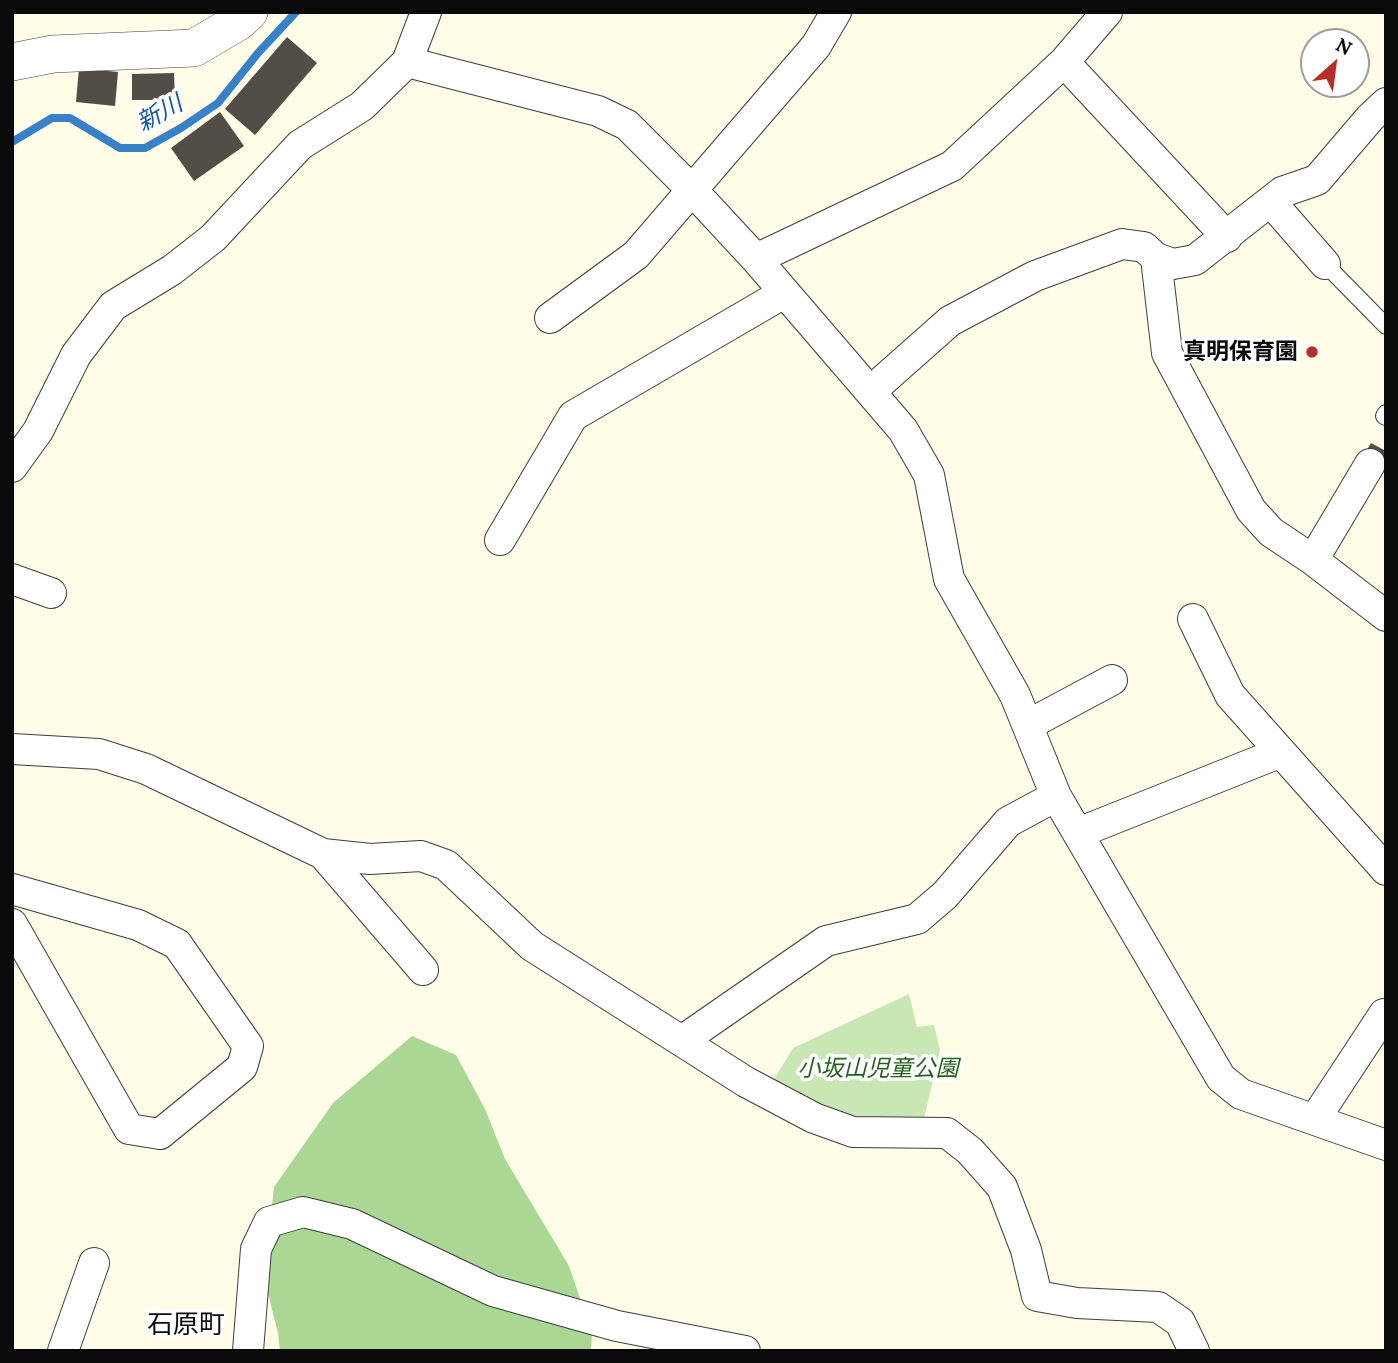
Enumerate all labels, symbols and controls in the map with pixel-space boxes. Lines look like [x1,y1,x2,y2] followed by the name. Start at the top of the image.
[1300,28,1370,98] north arrow
[1332,32,1356,60] text: N
[132,90,188,138] water label: 新川
[1183,338,1298,366] place label: 真明保育園
[1304,344,1320,360] marker: 真明保育園
[798,1055,958,1083] park label: 小坂山児童公園
[147,1310,225,1342] district label: 石原町

